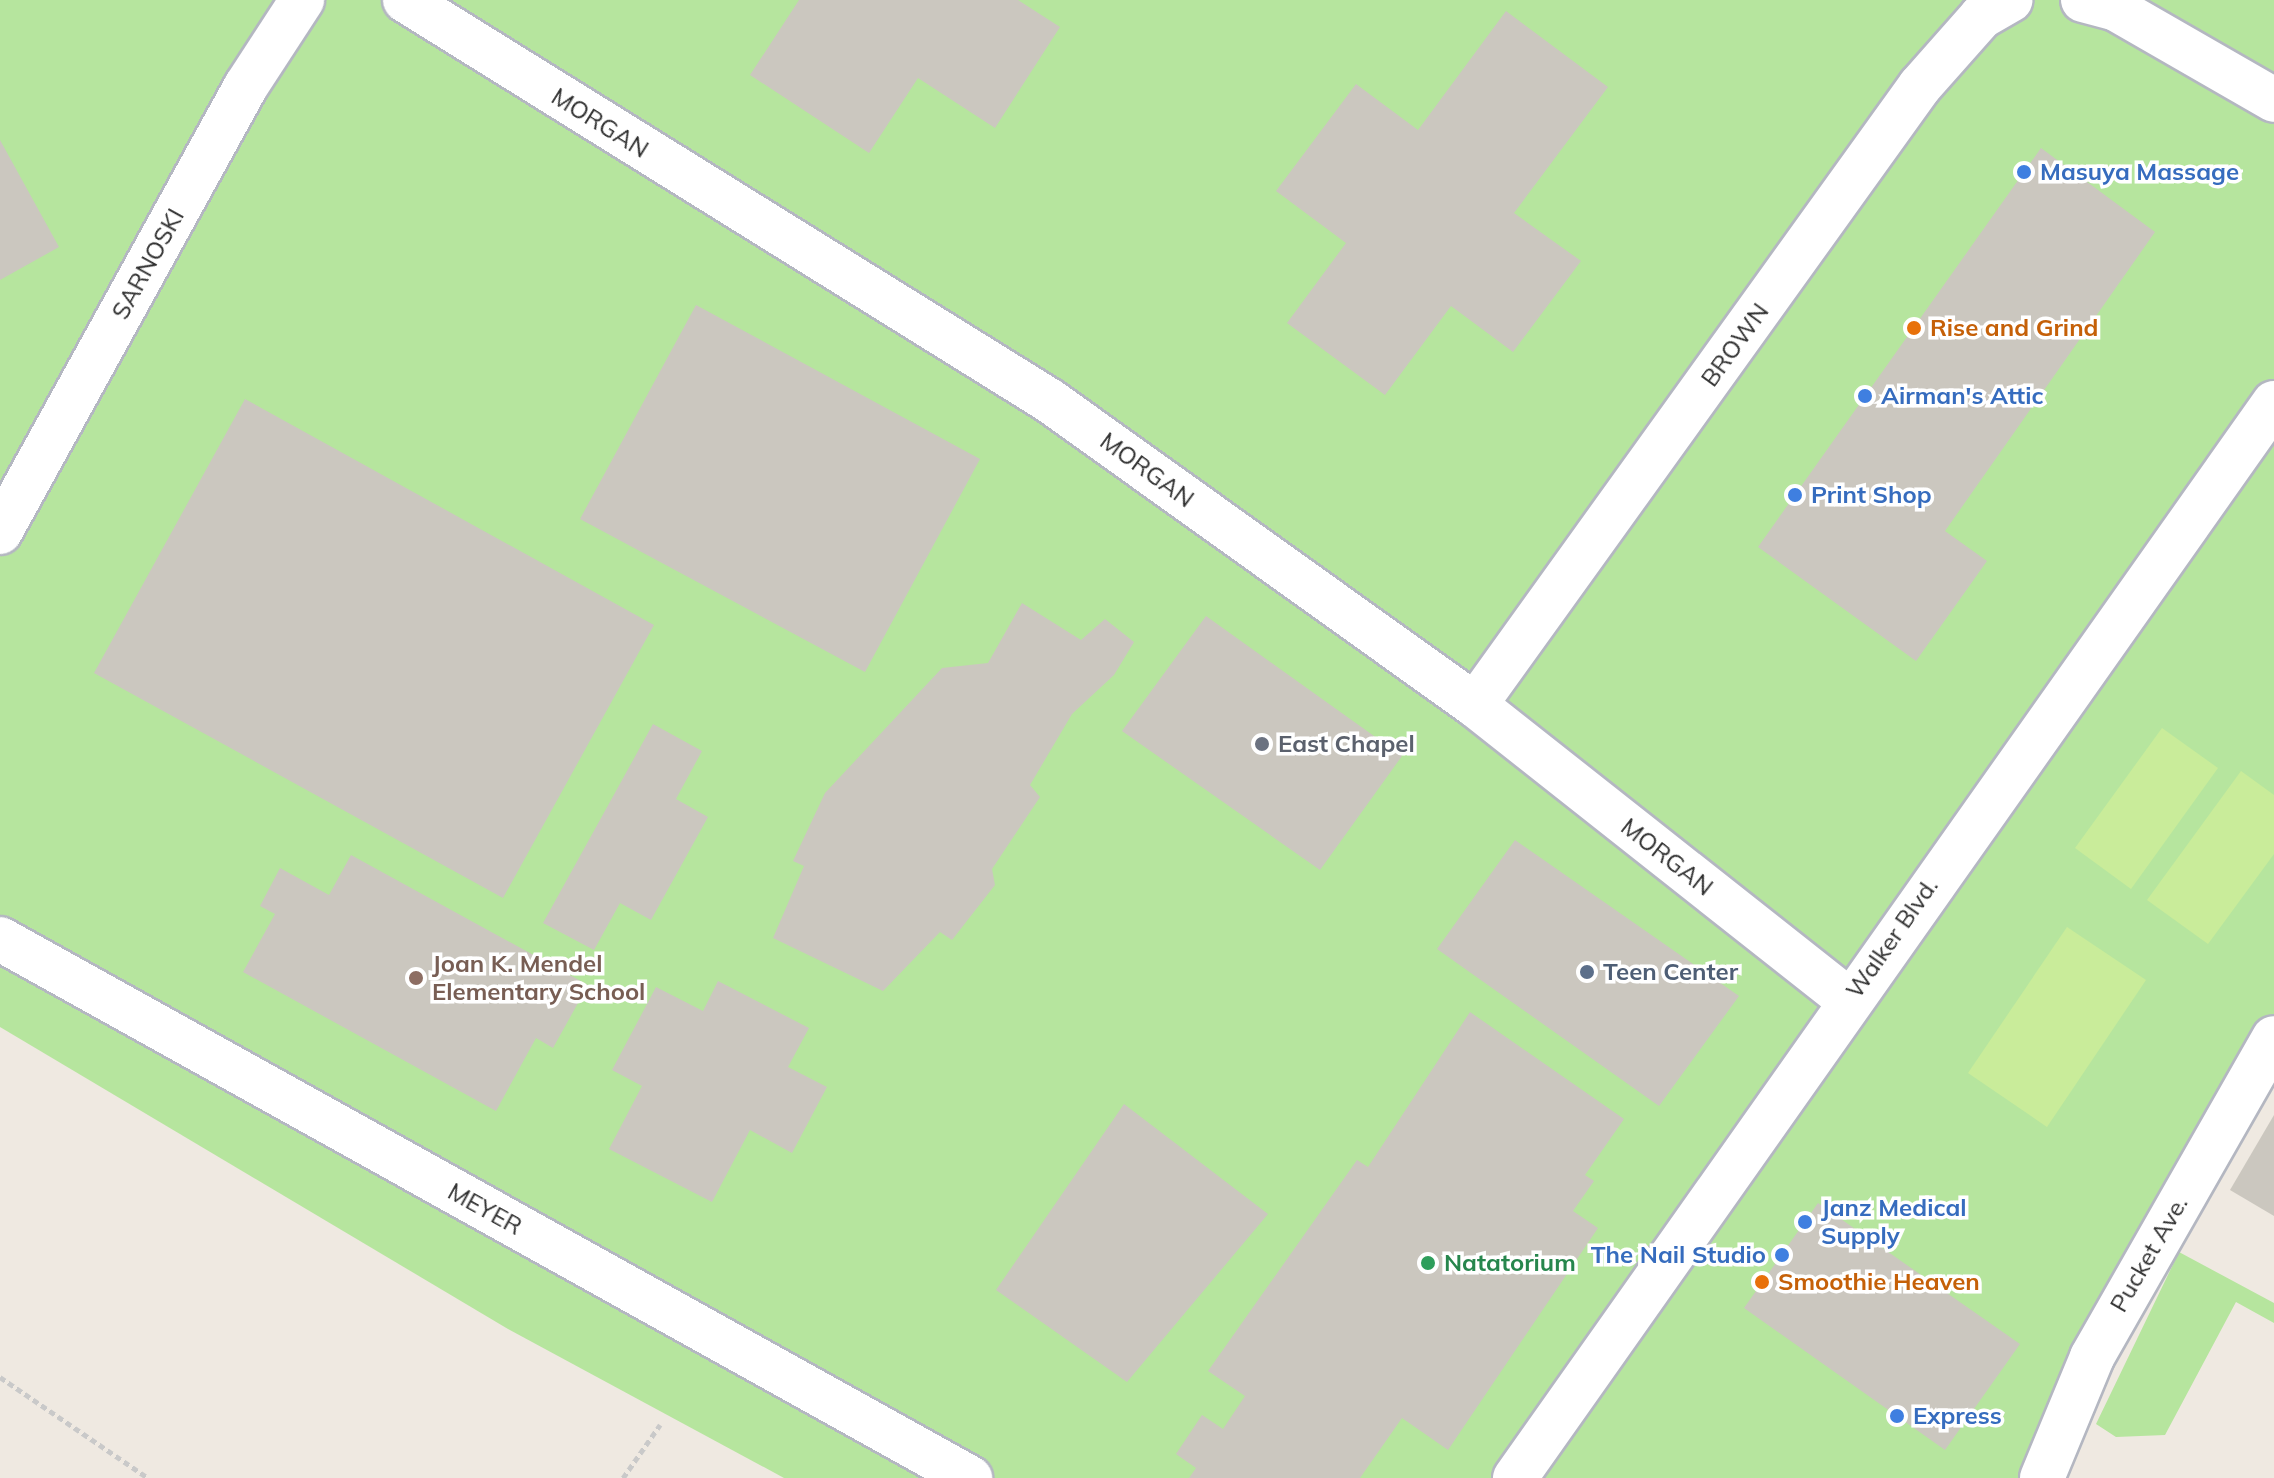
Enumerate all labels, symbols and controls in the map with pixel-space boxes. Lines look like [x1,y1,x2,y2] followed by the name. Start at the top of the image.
[546,82,654,164] street label: MORGAN
[2040,158,2239,186] place label: Masuya Massage
[2015,163,2033,181] marker: Masuya Massage
[106,204,190,324] street label: SARNOSKI
[1695,298,1775,392] street label: BROWN
[1930,314,2098,342] place label: Rise and Grind
[1905,319,1923,337] marker: Rise and Grind
[1881,382,2044,410] place label: Airman's Attic
[1856,387,1874,405] marker: Airman's Attic
[1095,426,1199,514] street label: MORGAN
[1811,481,1932,509] place label: Print Shop
[1786,486,1804,504] marker: Print Shop
[1278,730,1415,758] place label: East Chapel
[1253,735,1271,753] marker: East Chapel
[1615,812,1719,902] street label: MORGAN
[1840,872,1944,1004] street label: Walker Blvd.
[432,950,645,1006] place label: Joan K. Mendel Elementary School
[1603,958,1738,986] place label: Teen Center
[1578,963,1596,981] marker: Teen Center
[407,969,425,987] marker: Joan K. Mendel Elementary School
[443,1177,527,1241] street label: MEYER
[2104,1191,2194,1317] street label: Pucket Ave.
[1821,1194,1967,1250] place label: Janz Medical Supply
[1796,1213,1814,1231] marker: Janz Medical Supply
[1591,1241,1766,1269] place label: The Nail Studio
[1773,1246,1791,1264] marker: The Nail Studio
[1444,1249,1576,1277] place label: Natatorium
[1419,1254,1437,1272] marker: Natatorium
[1778,1268,1980,1296] place label: Smoothie Heaven
[1753,1273,1771,1291] marker: Smoothie Heaven
[1913,1402,2002,1430] place label: Express
[1888,1407,1906,1425] marker: Express

